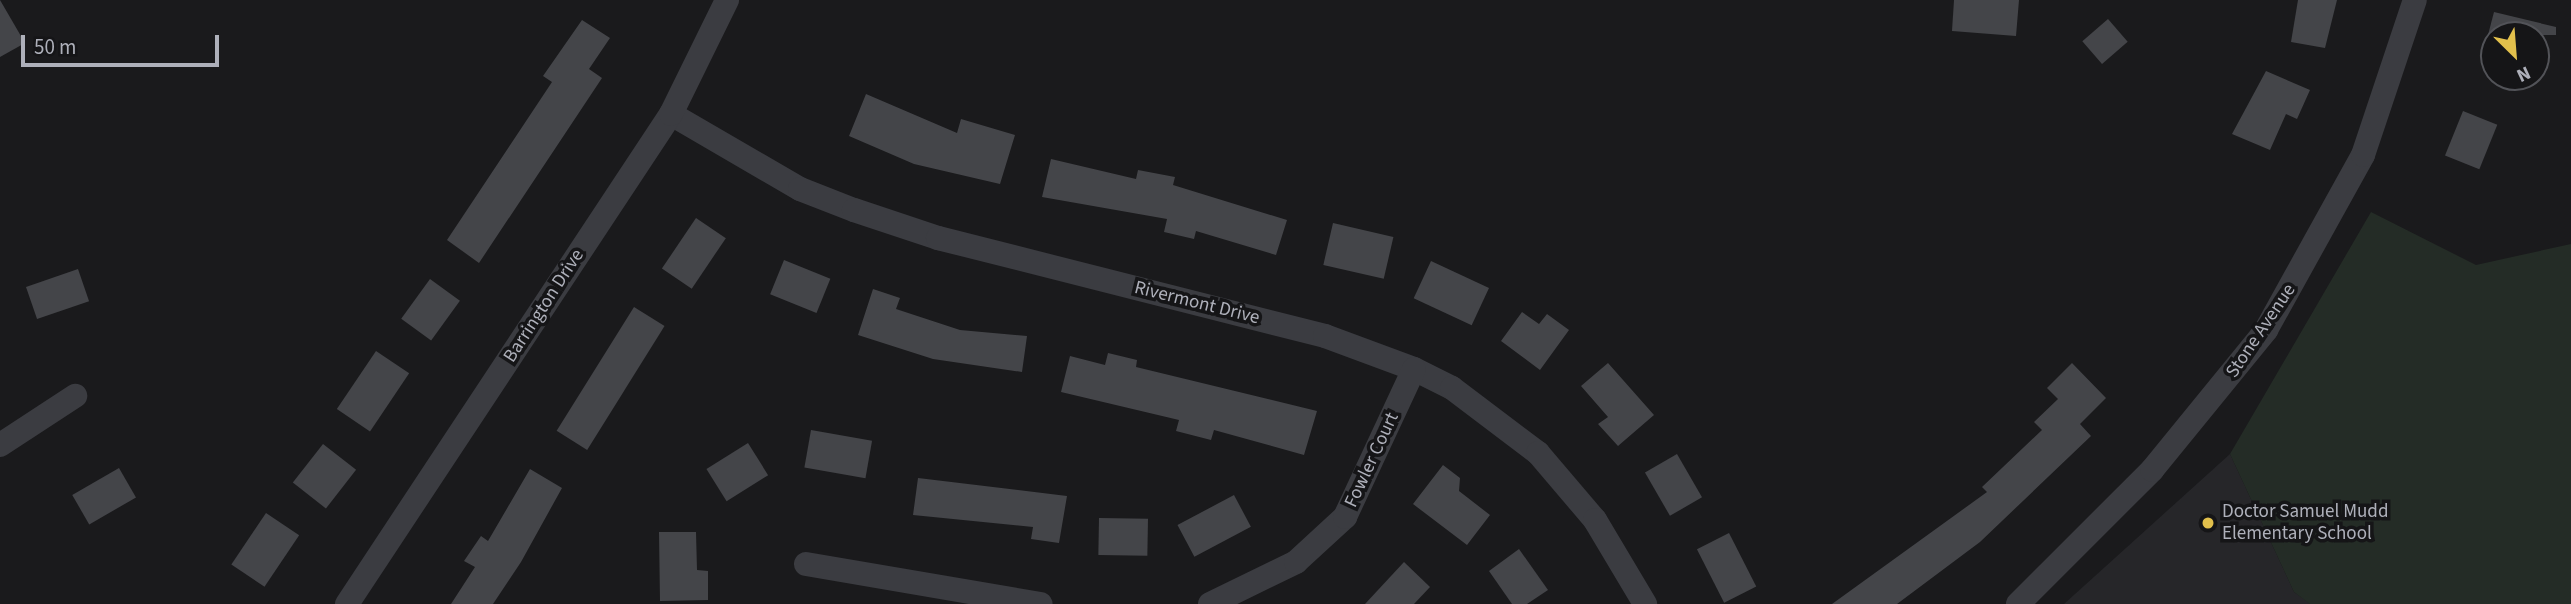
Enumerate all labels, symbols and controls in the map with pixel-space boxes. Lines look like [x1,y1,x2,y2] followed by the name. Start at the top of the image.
[24,21,222,65] scale bar
[2480,21,2550,91] north arrow
[34,32,76,62] text: 50 m
[2512,59,2535,89] text: N
[499,245,589,367] street label: Barrington Drive
[1132,276,1262,330] street label: Rivermont Drive
[2221,280,2301,382] street label: Stone Avenue
[1340,409,1404,511] street label: Fowler Court
[2222,501,2388,545] place label: Doctor Samuel Mudd Elementary School
[2200,515,2216,531] marker: Doctor Samuel Mudd Elementary School

